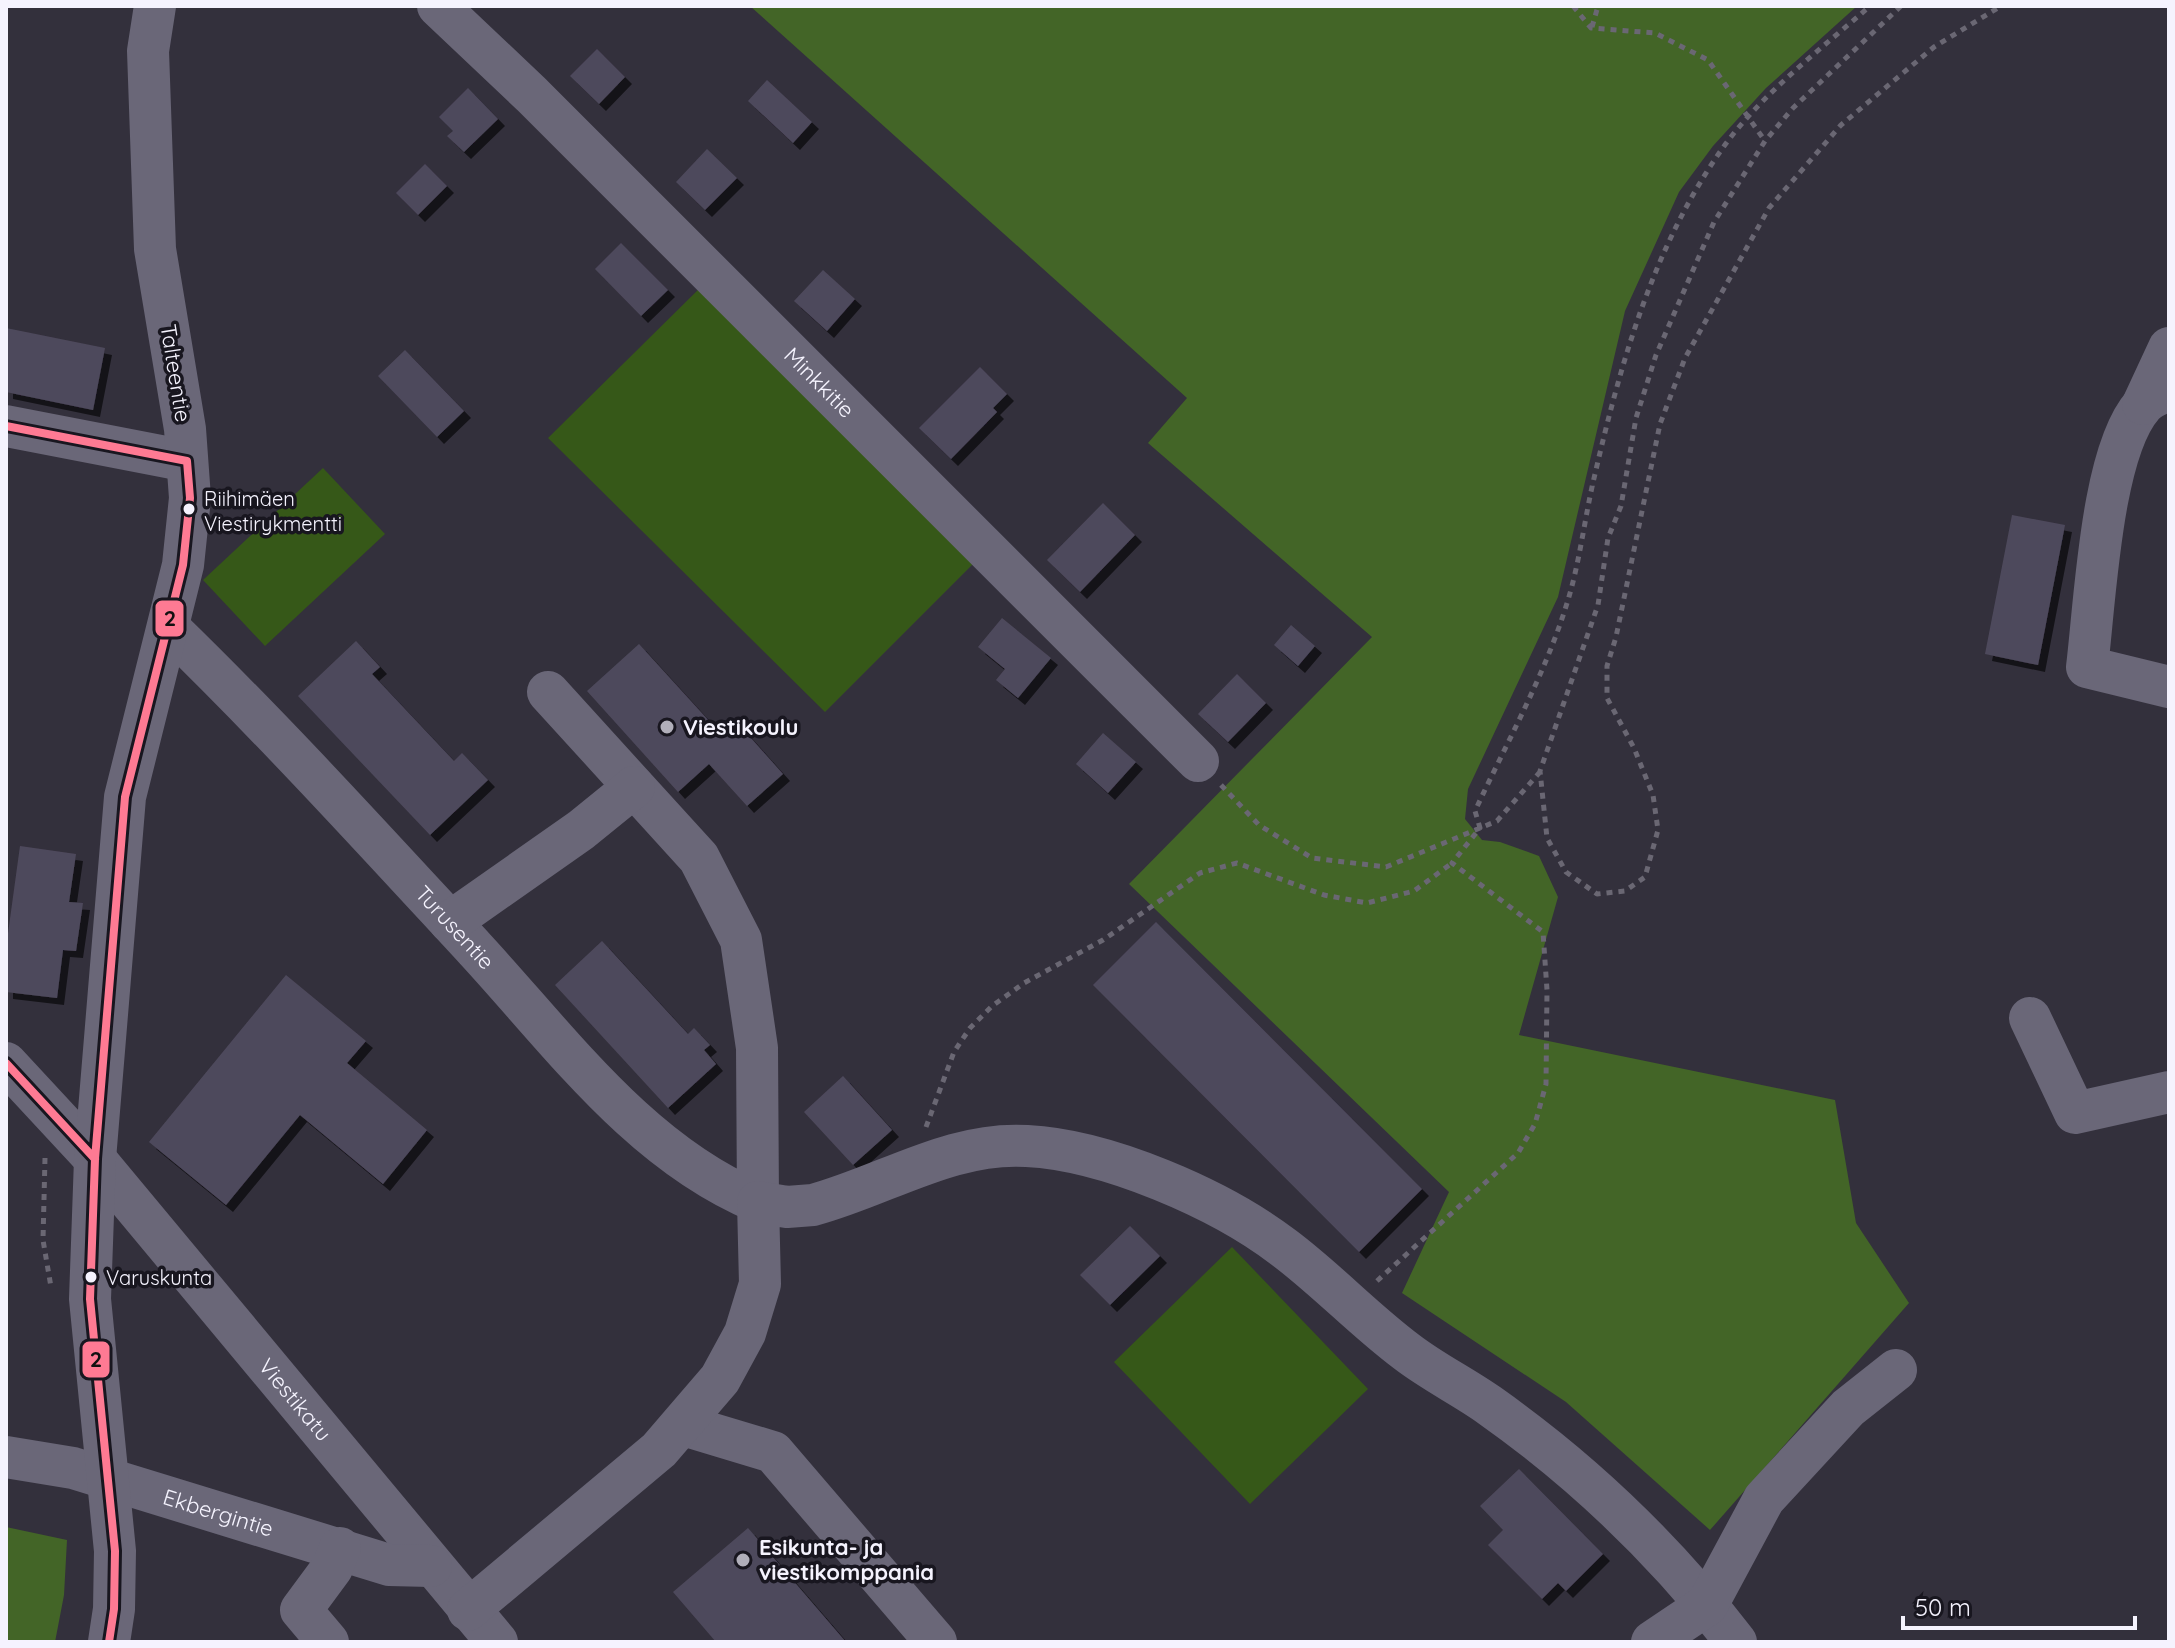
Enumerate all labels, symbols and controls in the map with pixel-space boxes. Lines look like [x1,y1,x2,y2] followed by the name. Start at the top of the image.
[154,322,198,424] street label: Talteentie
[778,341,861,424] street label: Minkkitie
[204,486,342,536] place label: Riihimäen Viestirykmentti
[181,501,197,517] marker: Riihimäen Viestirykmentti
[154,599,185,638] line badge: 2
[164,604,176,632] text: 2
[683,713,798,741] place label: Viestikoulu
[658,718,676,736] marker: Viestikoulu
[409,880,501,975] street label: Turusentie
[106,1265,212,1290] place label: Varuskunta
[83,1269,99,1285] marker: Varuskunta
[81,1340,111,1379] line badge: 2
[90,1345,102,1373] text: 2
[253,1353,338,1447] street label: Viestikatu
[160,1483,277,1543] street label: Ekbergintie
[759,1533,934,1586] place label: Esikunta- ja viestikomppania
[734,1551,752,1569] marker: Esikunta- ja viestikomppania
[1903,1580,2135,1630] scale bar
[1915,1592,1971,1622] text: 50 m

